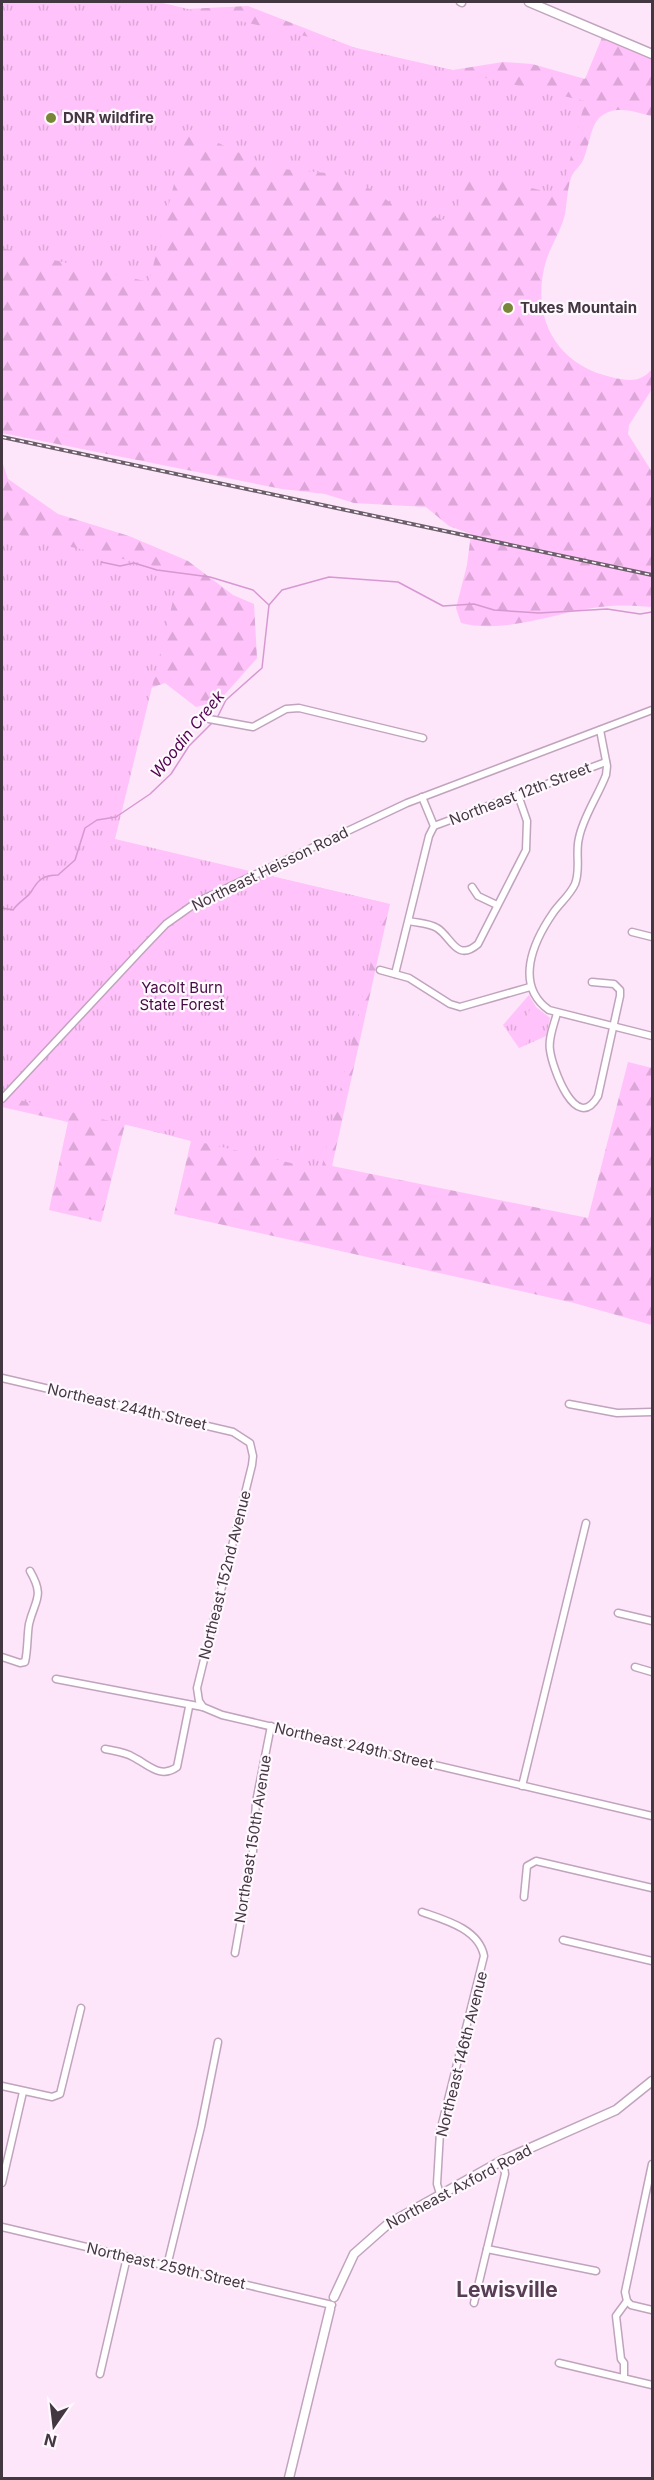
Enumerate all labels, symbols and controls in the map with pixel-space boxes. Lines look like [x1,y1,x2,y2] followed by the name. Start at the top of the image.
[63,108,154,127] place label: DNR wildfire
[44,111,58,125] marker: DNR wildfire
[520,298,637,317] place label: Tukes Mountain
[501,301,515,315] marker: Tukes Mountain
[146,686,228,782] water label: Woodin Creek
[446,758,593,829] street label: Northeast 12th Street
[188,822,351,915] street label: Northeast Heisson Road
[140,978,225,1014] park label: Yacolt Burn State Forest
[46,1379,209,1434] street label: Northeast 244th Street
[194,1488,255,1661] street label: Northeast 152nd Avenue
[273,1718,436,1773] street label: Northeast 249th Street
[230,1754,275,1924] street label: Northeast 150th Avenue
[432,1969,491,2139] street label: Northeast 146th Avenue
[383,2140,535,2233] street label: Northeast Axford Road
[85,2238,247,2293] street label: Northeast 259th Street
[456,2277,558,2302] district label: Lewisville
[24,2396,84,2456] north arrow
[42,2429,59,2452] text: N

